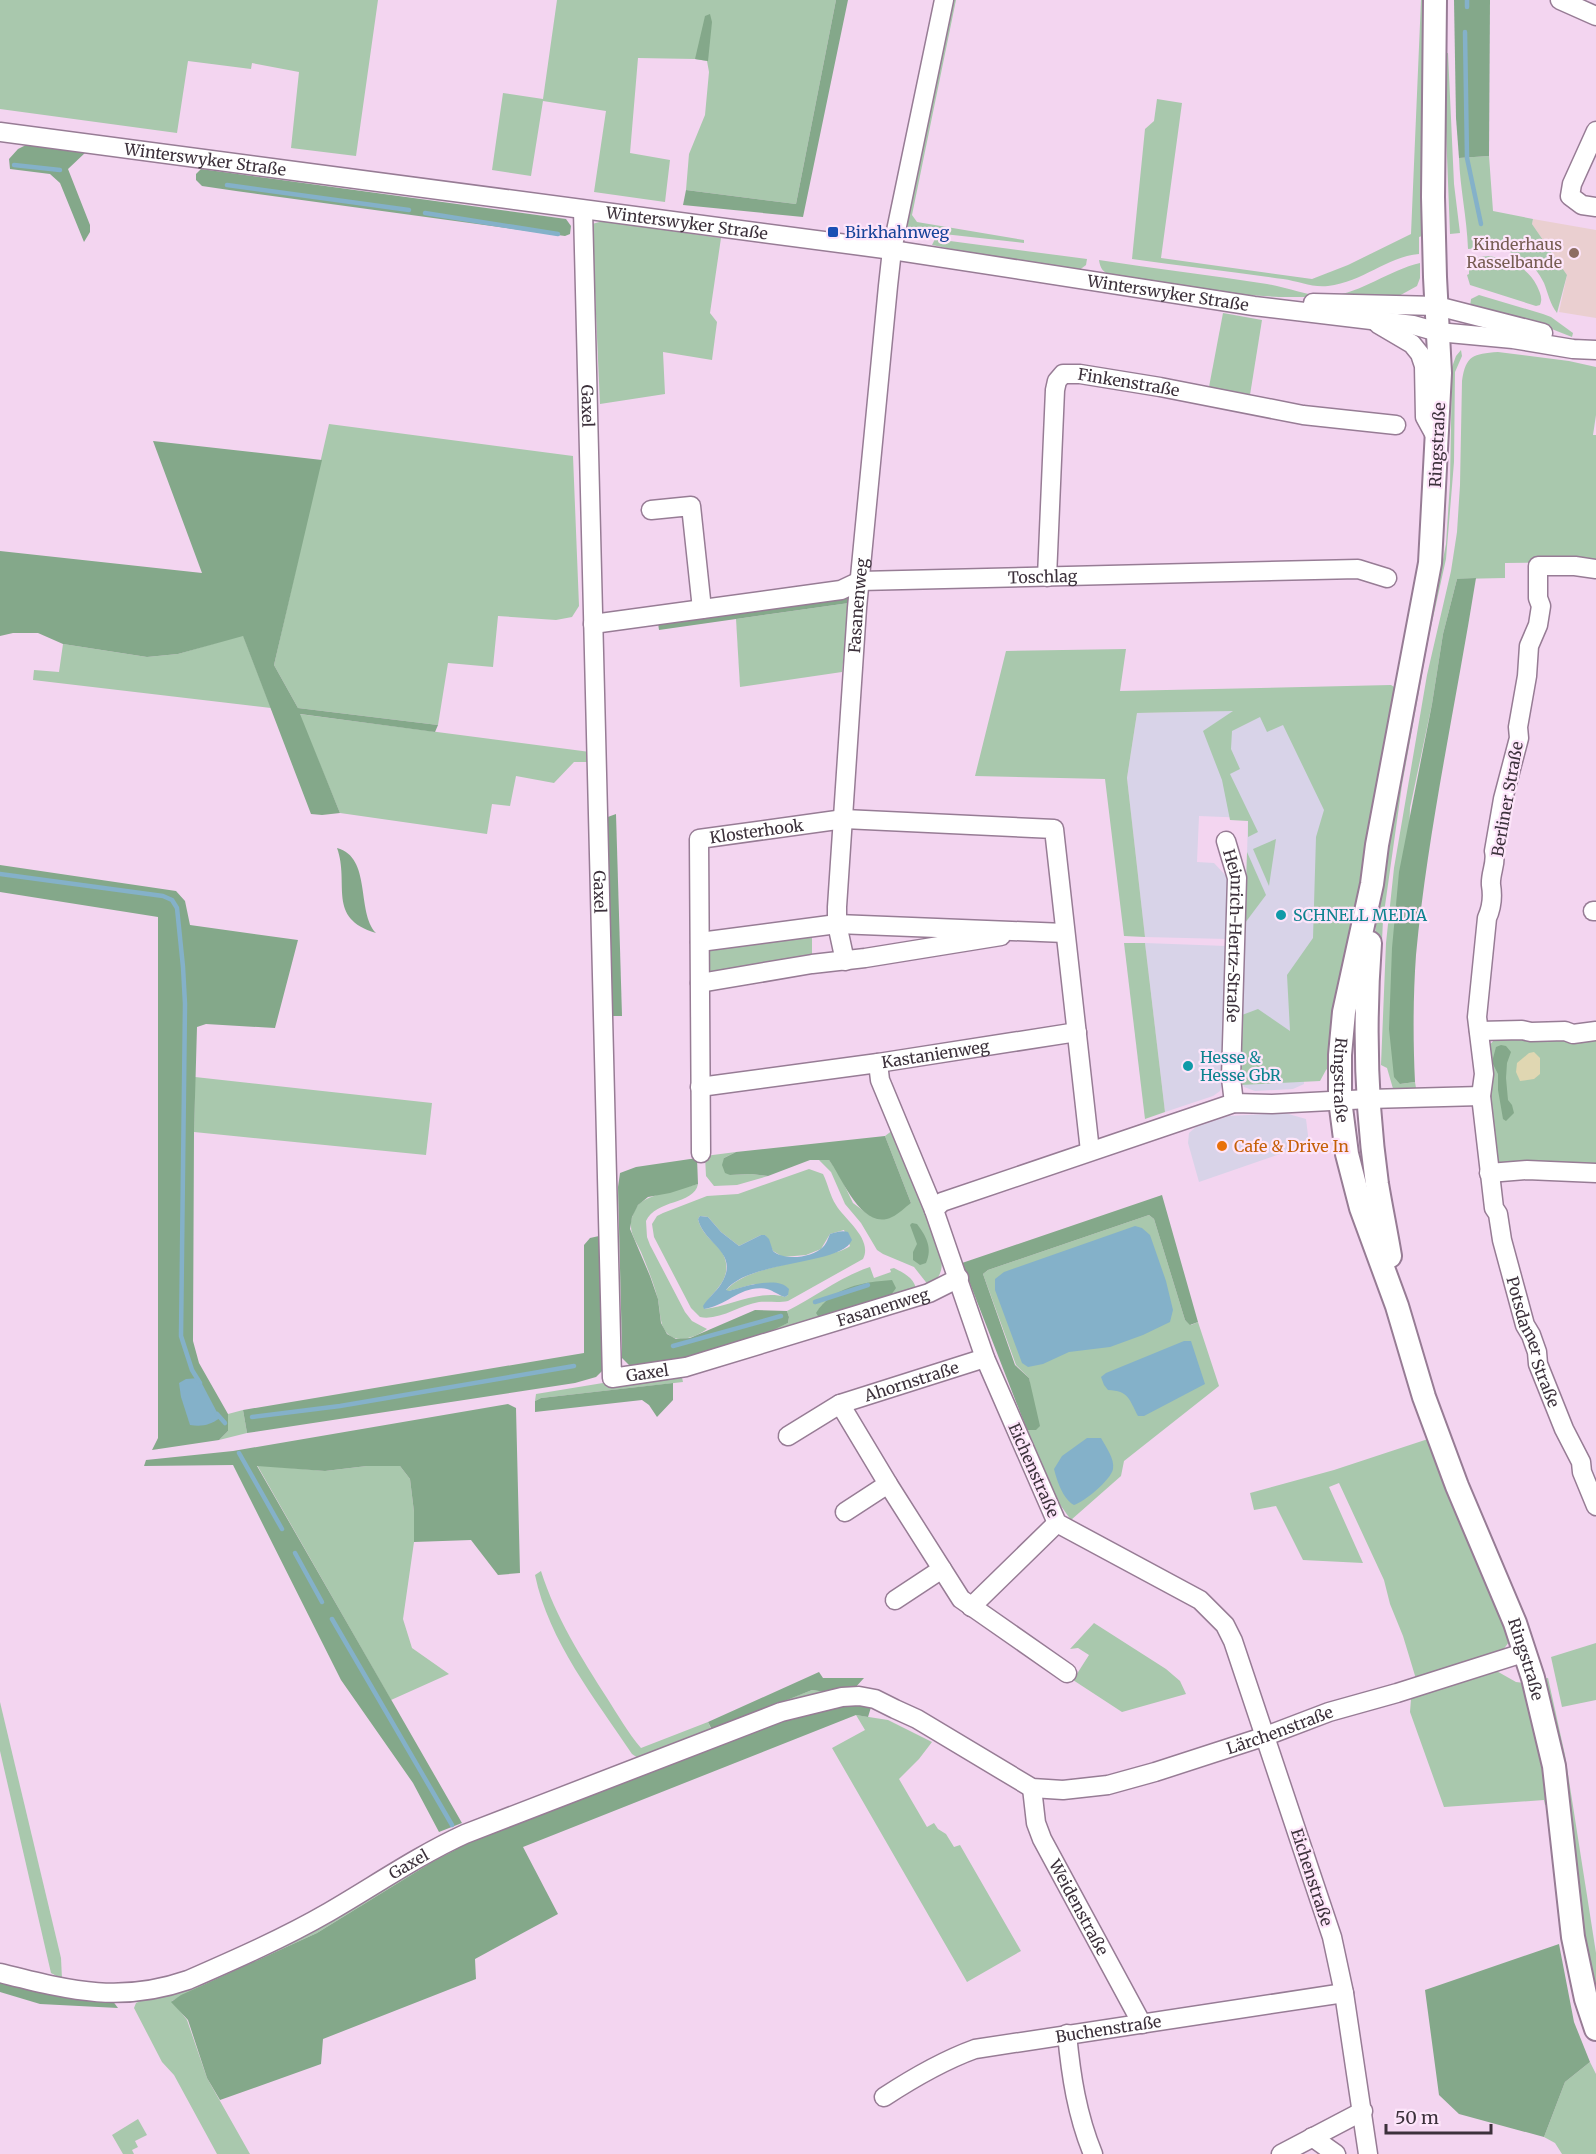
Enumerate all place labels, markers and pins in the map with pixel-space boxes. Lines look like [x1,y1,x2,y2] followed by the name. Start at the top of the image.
[845,222,950,242] place label: Birkhahnweg
[826,225,840,239] marker: Birkhahnweg
[1466,234,1562,272] place label: Kinderhaus Rasselbande
[1567,246,1581,260] marker: Kinderhaus Rasselbande
[1293,905,1428,925] place label: SCHNELL MEDIA
[1274,908,1288,922] marker: SCHNELL MEDIA
[1200,1047,1282,1085] place label: Hesse & Hesse GbR
[1181,1059,1195,1073] marker: Hesse & Hesse GbR
[1234,1136,1349,1156] place label: Cafe & Drive In
[1215,1139,1229,1153] marker: Cafe & Drive In

